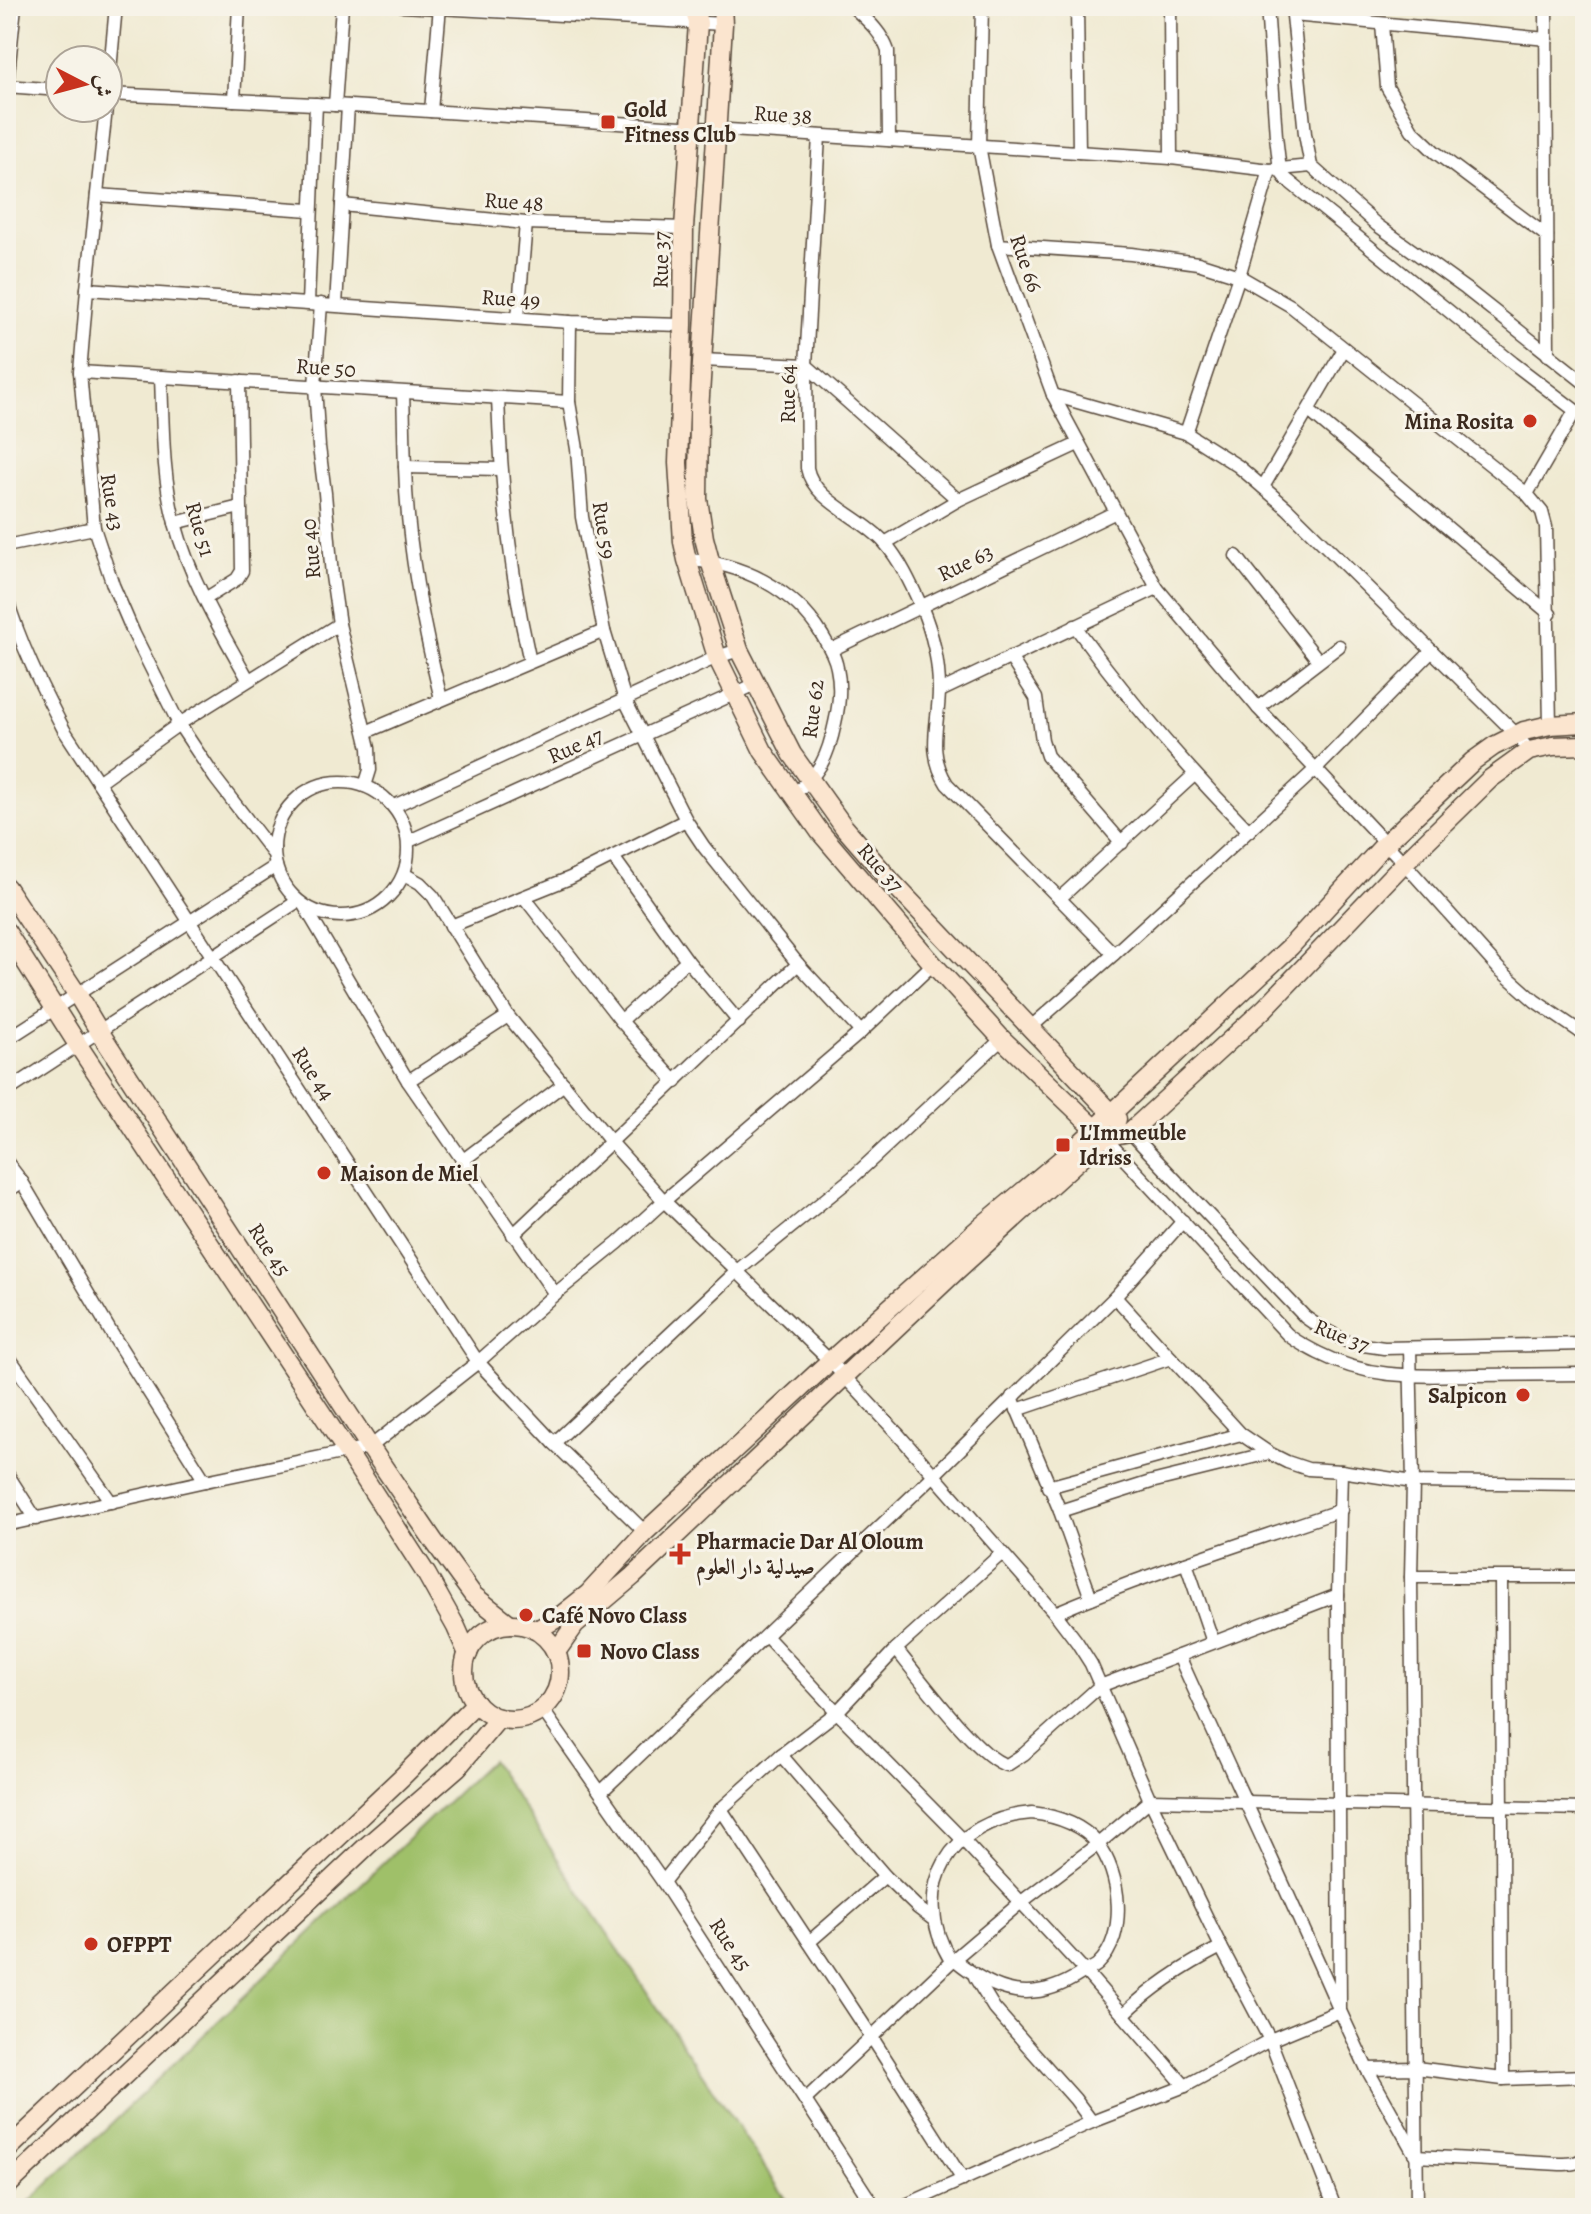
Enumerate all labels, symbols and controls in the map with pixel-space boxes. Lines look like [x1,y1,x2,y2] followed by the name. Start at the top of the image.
[44,44,124,124] north arrow
[87,74,119,98] text: ش
[624,95,736,150] place label: Gold Fitness Club
[753,98,813,132] street label: Rue 38
[599,113,617,131] marker: Gold Fitness Club
[483,185,545,219] street label: Rue 48
[646,230,677,289] street label: Rue 37
[1002,230,1050,296] street label: Rue 66
[481,282,541,316] street label: Rue 49
[295,351,357,385] street label: Rue 50
[773,364,803,424] street label: Rue 64
[1404,407,1514,437] place label: Mina Rosita
[1521,412,1539,430] marker: Mina Rosita
[93,471,131,533] street label: Rue 43
[178,498,222,560] street label: Rue 51
[585,499,623,561] street label: Rue 59
[293,517,329,580] street label: Rue 40
[933,537,998,589] street label: Rue 63
[794,678,832,740] street label: Rue 62
[543,720,609,771] street label: Rue 47
[850,836,911,900] street label: Rue 37
[285,1041,342,1106] street label: Rue 44
[1079,1118,1187,1173] place label: L'Immeuble Idriss
[1054,1136,1072,1154] marker: L'Immeuble Idriss
[340,1159,479,1189] place label: Maison de Miel
[315,1164,333,1182] marker: Maison de Miel
[241,1217,298,1282] street label: Rue 45
[1309,1311,1375,1361] street label: Rue 37
[1428,1381,1507,1411] place label: Salpicon
[1514,1386,1532,1404] marker: Salpicon
[696,1527,924,1586] place label: Pharmacie Dar Al Oloum صيدلية دار العلوم
[671,1545,689,1563] marker: Pharmacie Dar Al Oloum صيدلية دار العلوم
[542,1601,687,1631] place label: Café Novo Class
[517,1606,535,1624] marker: Café Novo Class
[600,1637,700,1667] place label: Novo Class
[575,1642,593,1660] marker: Novo Class
[702,1912,759,1977] street label: Rue 45
[107,1930,172,1960] place label: OFPPT
[82,1935,100,1953] marker: OFPPT

